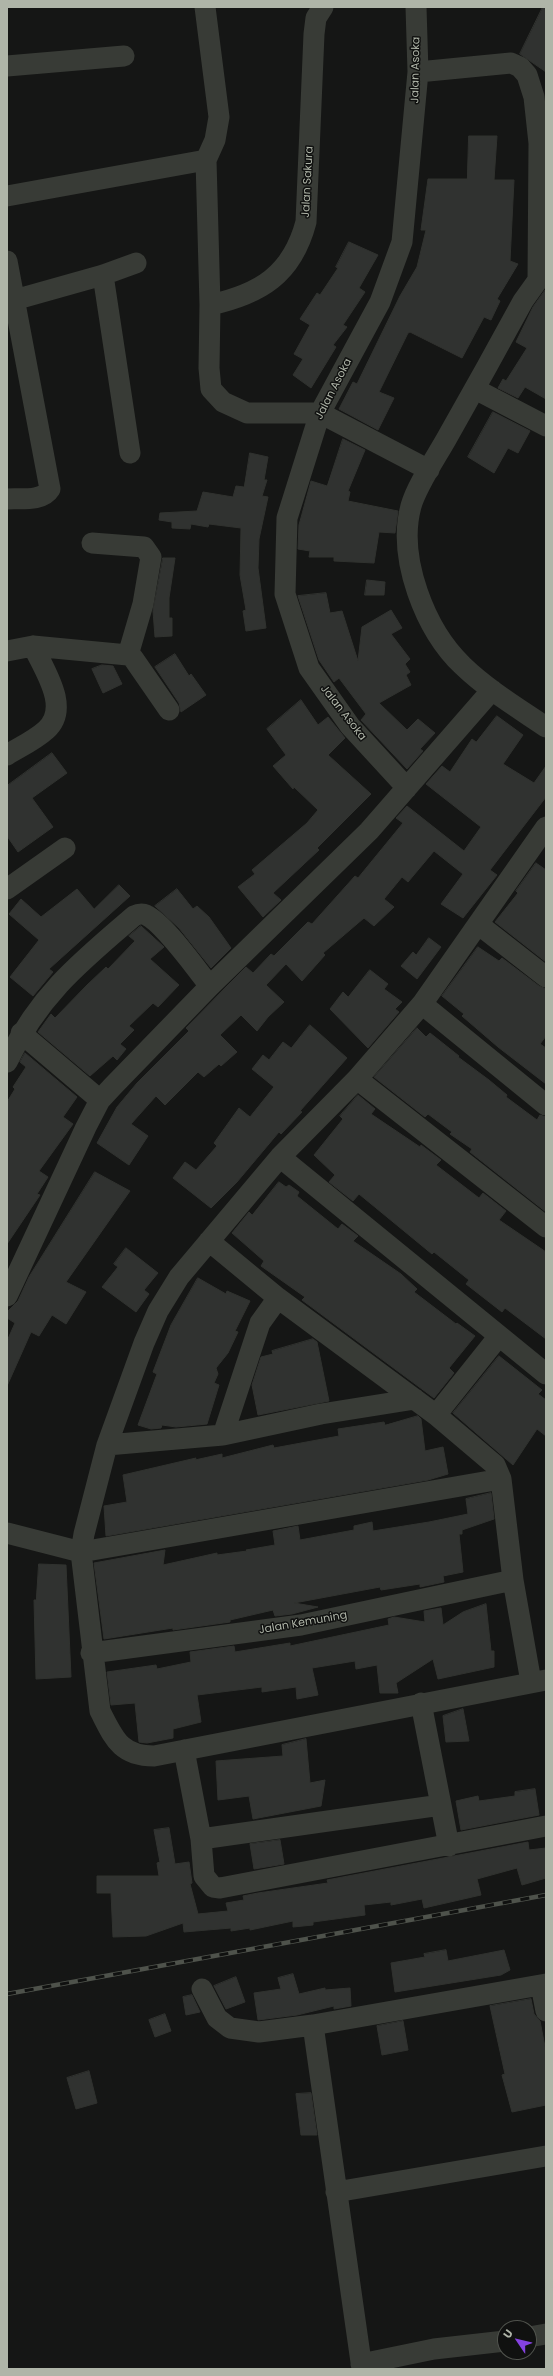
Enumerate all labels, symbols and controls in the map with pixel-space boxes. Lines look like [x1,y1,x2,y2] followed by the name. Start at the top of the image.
[409,37,423,103] street label: Jalan Asoka
[300,146,316,218] street label: Jalan Sakura
[313,356,355,422] street label: Jalan Asoka
[317,683,369,743] street label: Jalan Asoka
[258,1609,348,1637] street label: Jalan Kemuning
[497,2320,537,2360] north arrow
[499,2326,517,2341] text: U

